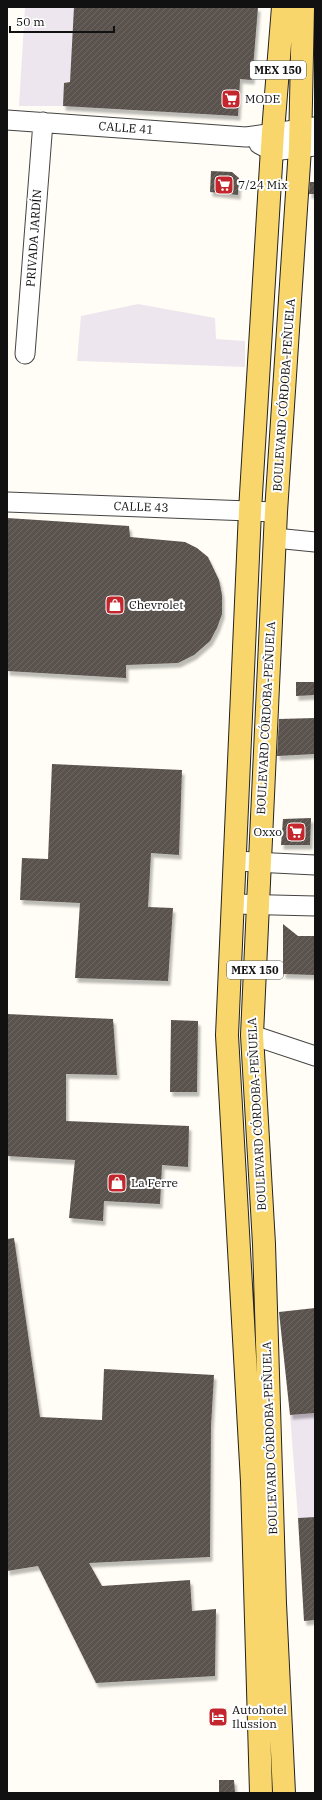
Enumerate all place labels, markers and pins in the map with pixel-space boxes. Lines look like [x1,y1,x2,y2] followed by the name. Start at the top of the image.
[220,88,242,110] supermarket icon: MODE
[245,91,280,106] place label: MODE
[213,174,235,196] supermarket icon: 7/24 Mix
[238,177,288,192] place label: 7/24 Mix
[104,594,126,616] shop icon: Chevrolet
[129,597,183,612] place label: Chevrolet
[285,821,307,843] supermarket icon: Oxxo
[253,824,282,839] place label: Oxxo
[106,1172,128,1194] shop icon: La Ferre
[131,1175,178,1190] place label: La Ferre
[232,1702,287,1731] place label: Autohotel Ilussion
[207,1706,229,1728] hotel icon: Autohotel Ilussion

